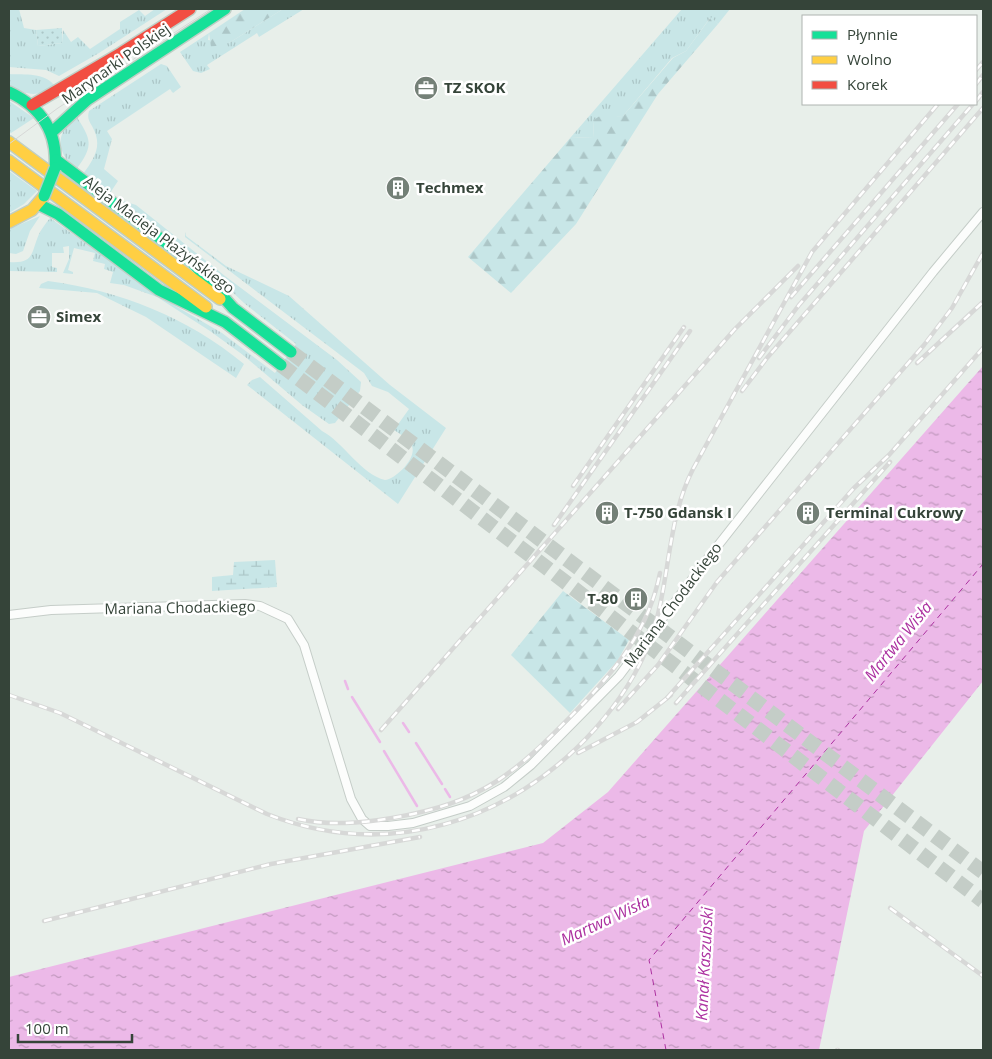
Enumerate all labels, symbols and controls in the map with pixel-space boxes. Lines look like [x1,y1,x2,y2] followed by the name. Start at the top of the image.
[802,15,977,105] legend
[57,18,173,108] street label: Marynarki Polskiej
[847,24,898,44] text: Płynnie
[847,49,892,69] text: Wolno
[847,74,888,94] text: Korek
[413,75,439,101] office icon: TZ SKOK
[444,77,505,97] place label: TZ SKOK
[80,171,239,298] street label: Aleja Macieja Płażyńskiego
[385,175,411,201] building icon: Techmex
[416,177,484,197] place label: Techmex
[26,304,52,330] office icon: Simex
[56,306,101,326] place label: Simex
[594,500,620,526] building icon: T-750 Gdansk I
[795,500,821,526] building icon: Terminal Cukrowy
[624,502,732,522] place label: T-750 Gdansk I
[826,502,964,522] place label: Terminal Cukrowy
[619,538,726,671] street label: Mariana Chodackiego
[623,586,649,612] building icon: T-80
[587,588,618,608] place label: T-80
[104,596,256,618] street label: Mariana Chodackiego
[859,597,937,685] water label: Martwa Wisła
[557,890,653,950] water label: Martwa Wisła
[690,906,718,1021] water label: Kanał Kaszubski
[18,1012,131,1044] scale bar
[25,1018,69,1038] text: 100 m

